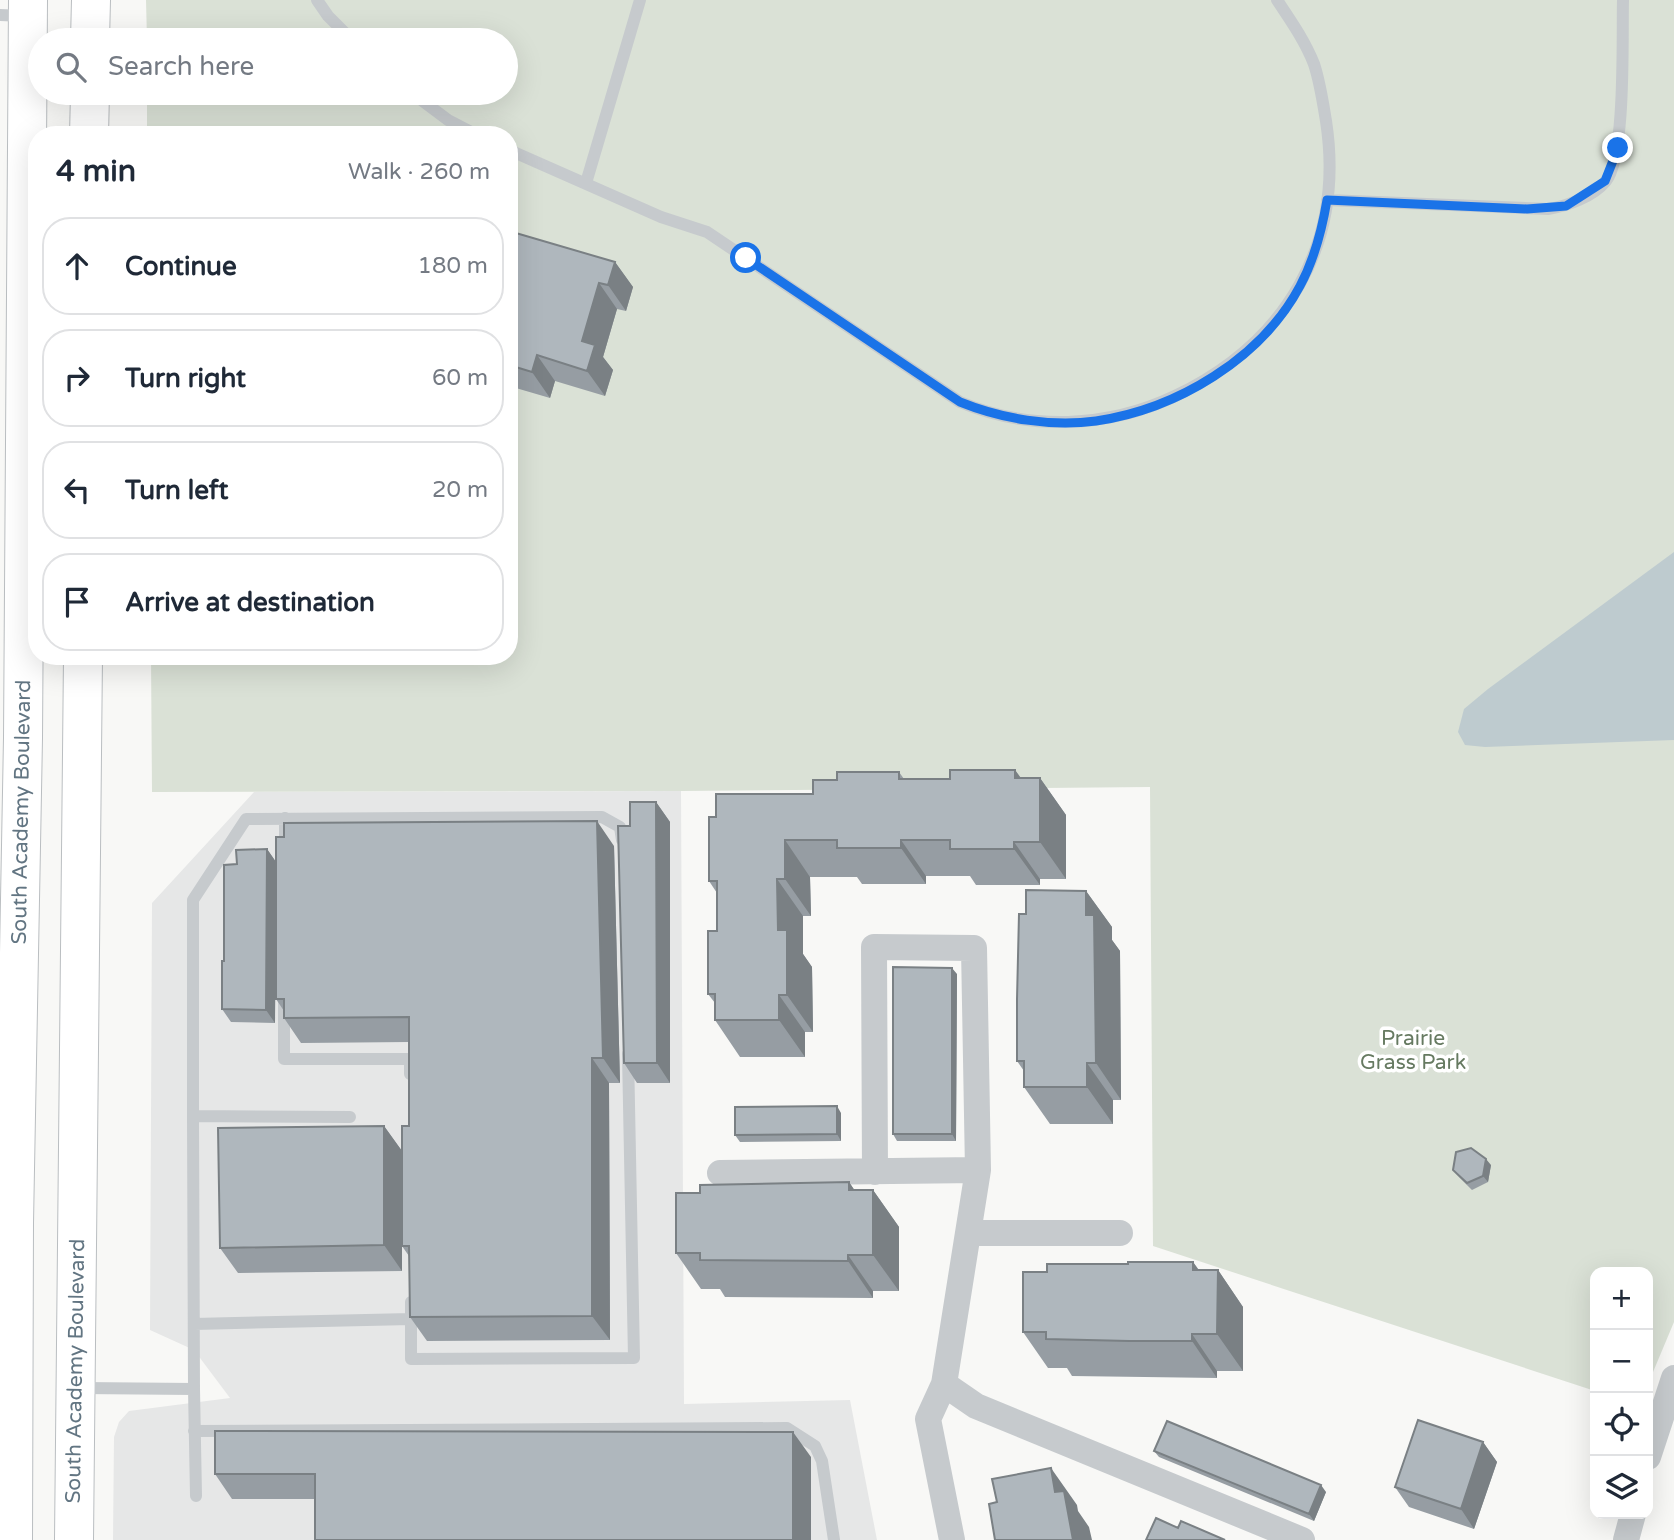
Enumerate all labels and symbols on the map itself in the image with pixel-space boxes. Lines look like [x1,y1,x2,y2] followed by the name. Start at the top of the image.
[1602,132,1633,163] route end
[730,242,761,273] route start
[7,679,36,945] street label: South Academy Boulevard
[1360,1026,1466,1075] park label: Prairie Grass Park
[61,1238,90,1504] street label: South Academy Boulevard

